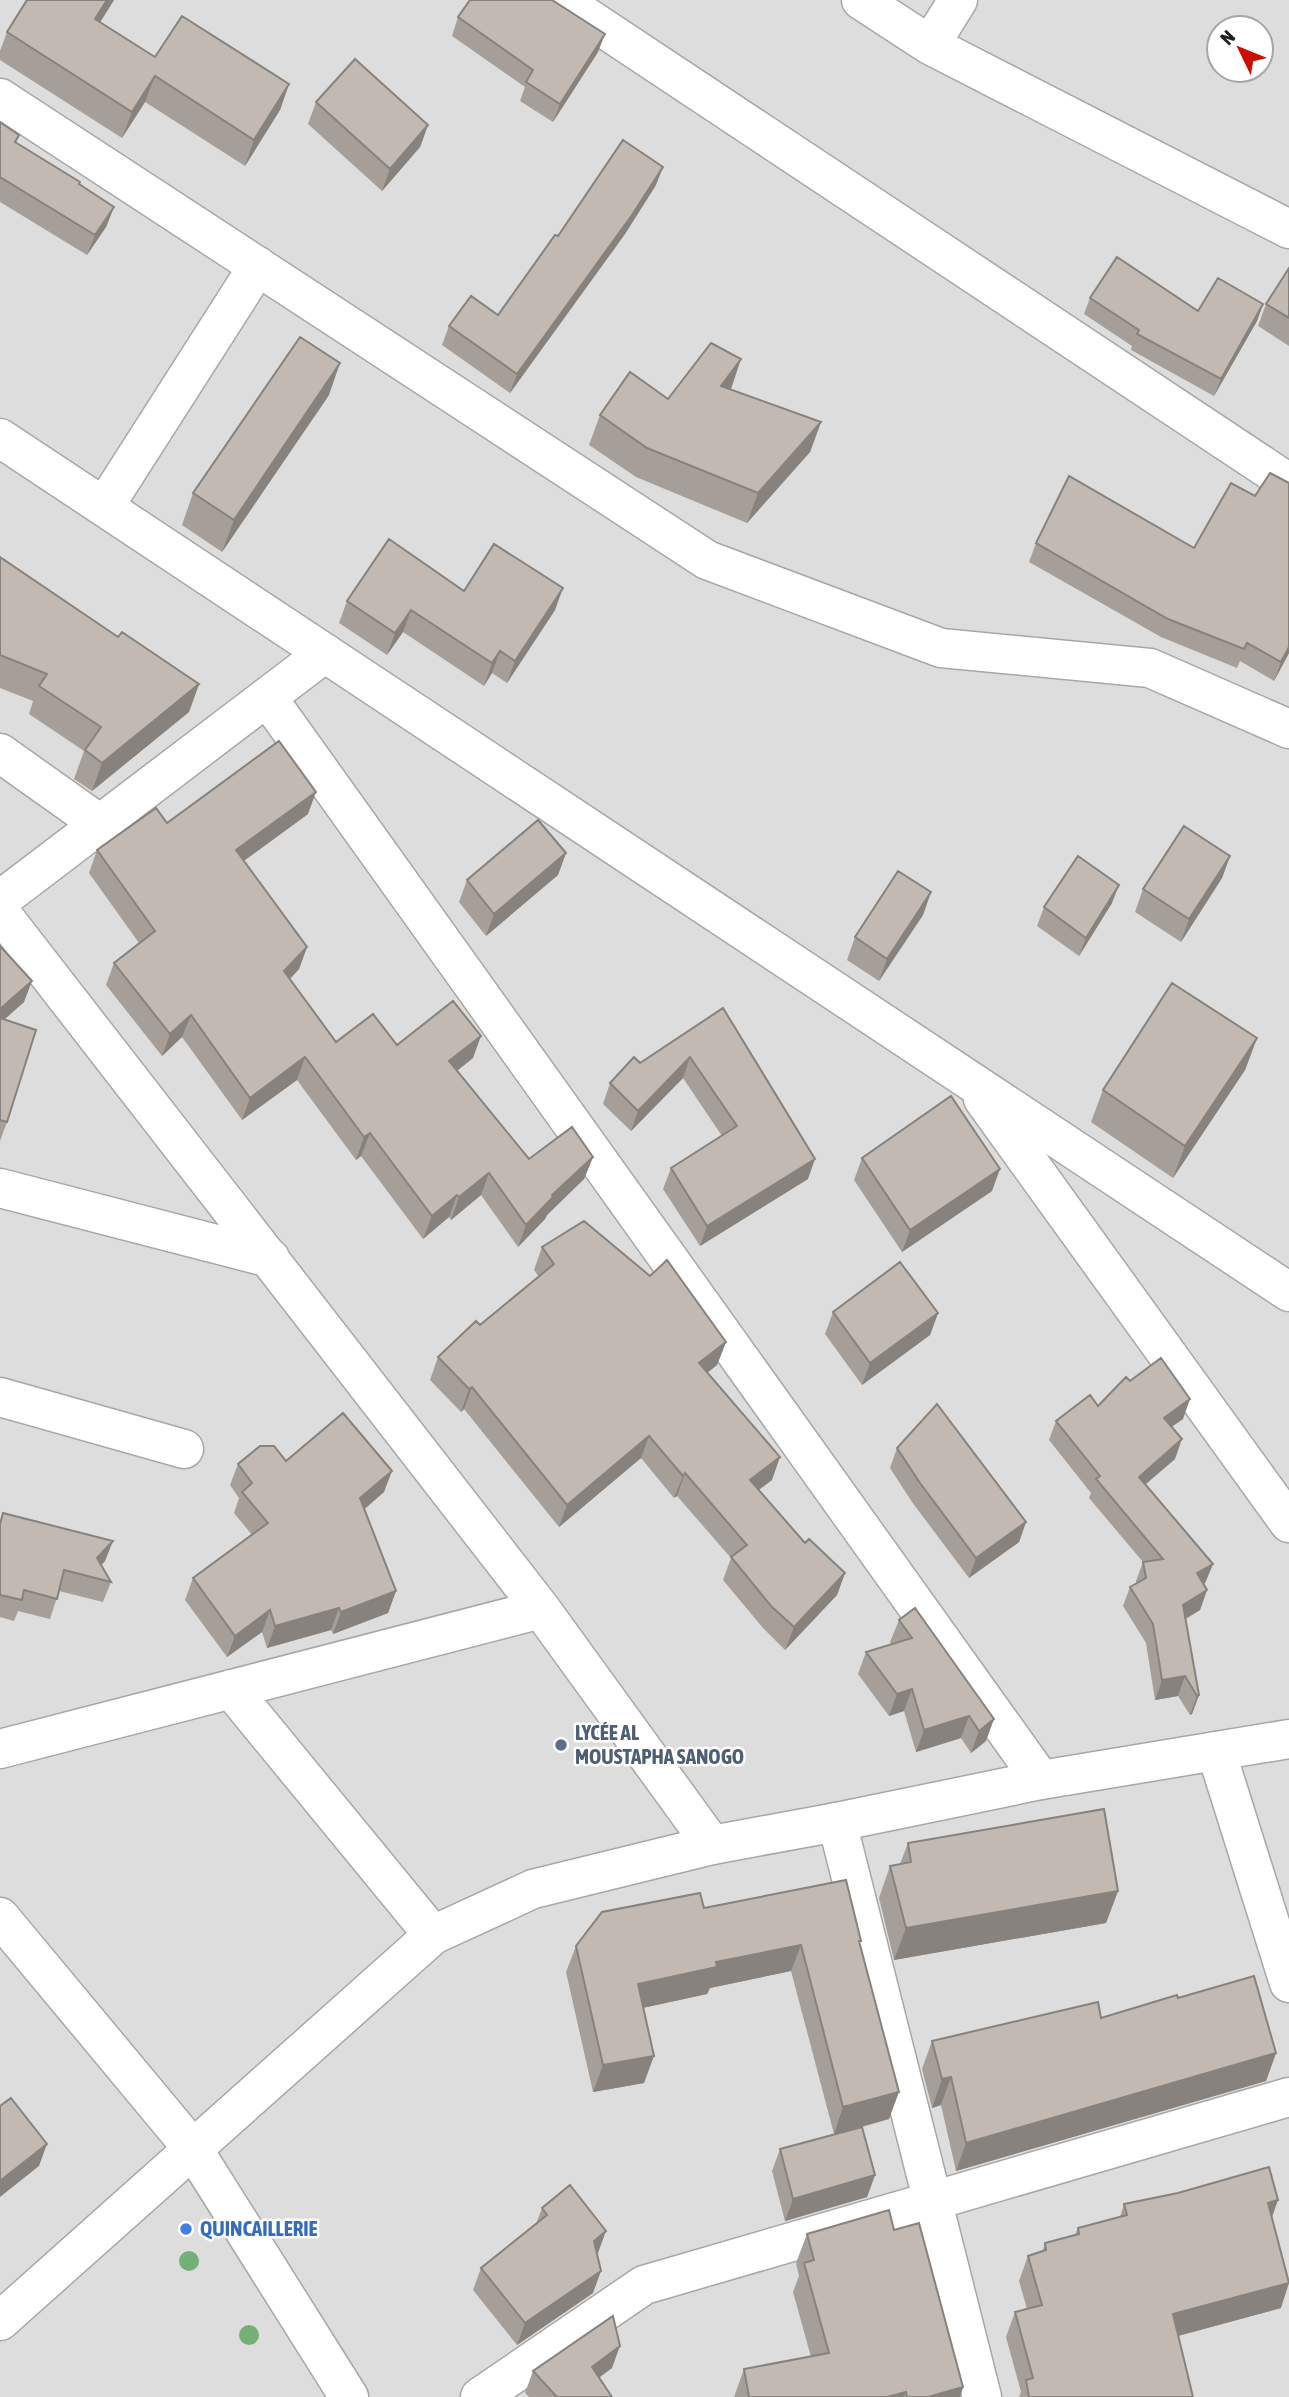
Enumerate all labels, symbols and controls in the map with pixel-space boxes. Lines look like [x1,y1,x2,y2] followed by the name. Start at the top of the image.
[1205,14,1275,84] north arrow
[1216,26,1239,49] text: N
[575,1720,744,1768] place label: LYCÉE AL MOUSTAPHA SANOGO
[553,1737,569,1753] marker: LYCÉE AL MOUSTAPHA SANOGO
[200,2216,318,2240] place label: QUINCAILLERIE
[178,2221,194,2237] marker: QUINCAILLERIE

